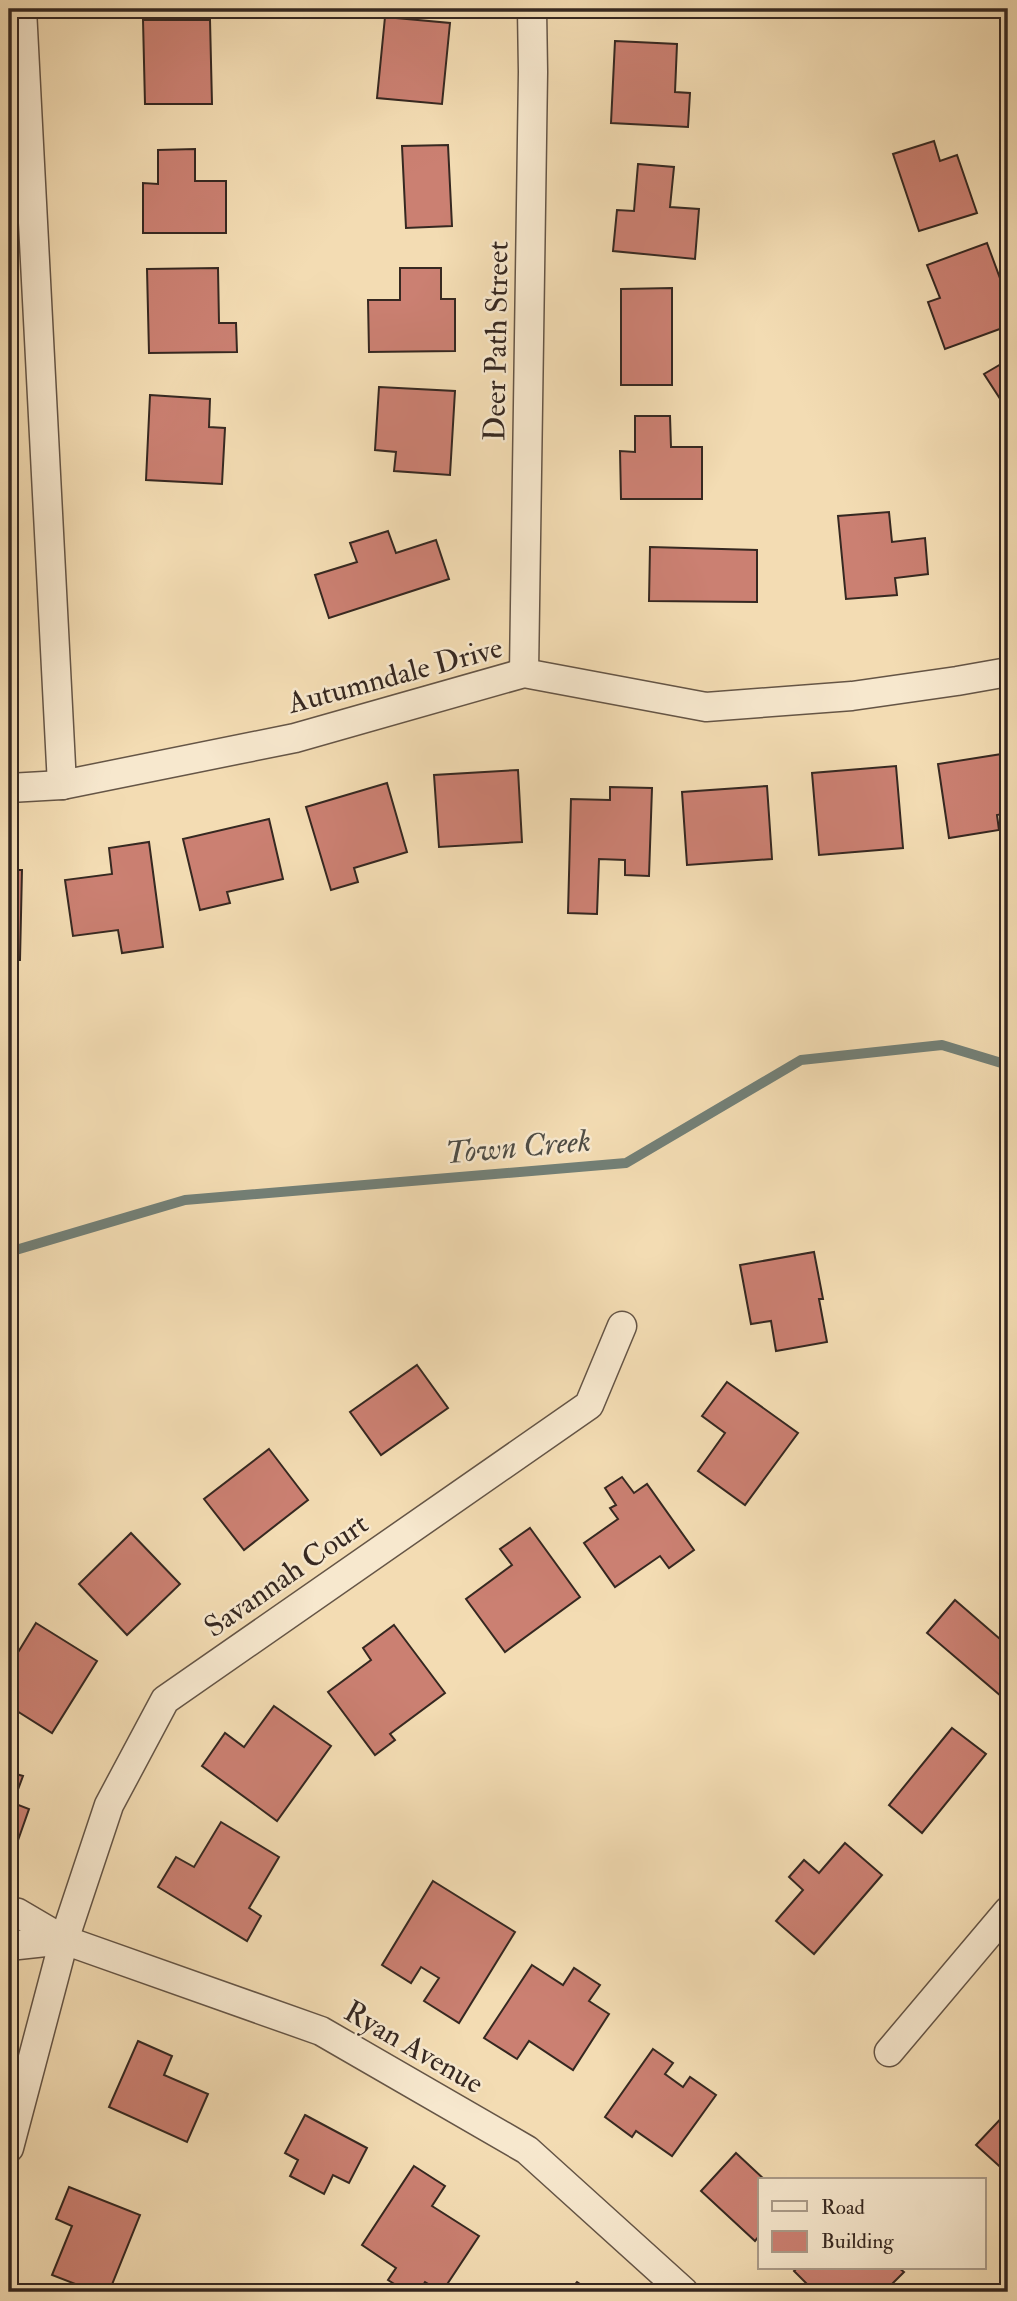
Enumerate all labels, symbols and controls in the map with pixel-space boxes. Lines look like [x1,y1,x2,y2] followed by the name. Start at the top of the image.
[476,240,517,441] street label: Deer Path Street
[283,629,506,722] street label: Autumndale Drive
[444,1121,592,1173] water label: Town Creek
[197,1505,376,1646] street label: Savannah Court
[337,1993,490,2102] street label: Ryan Avenue
[758,2178,986,2270] legend
[821,2194,866,2221] text: Road
[821,2228,894,2255] text: Building

